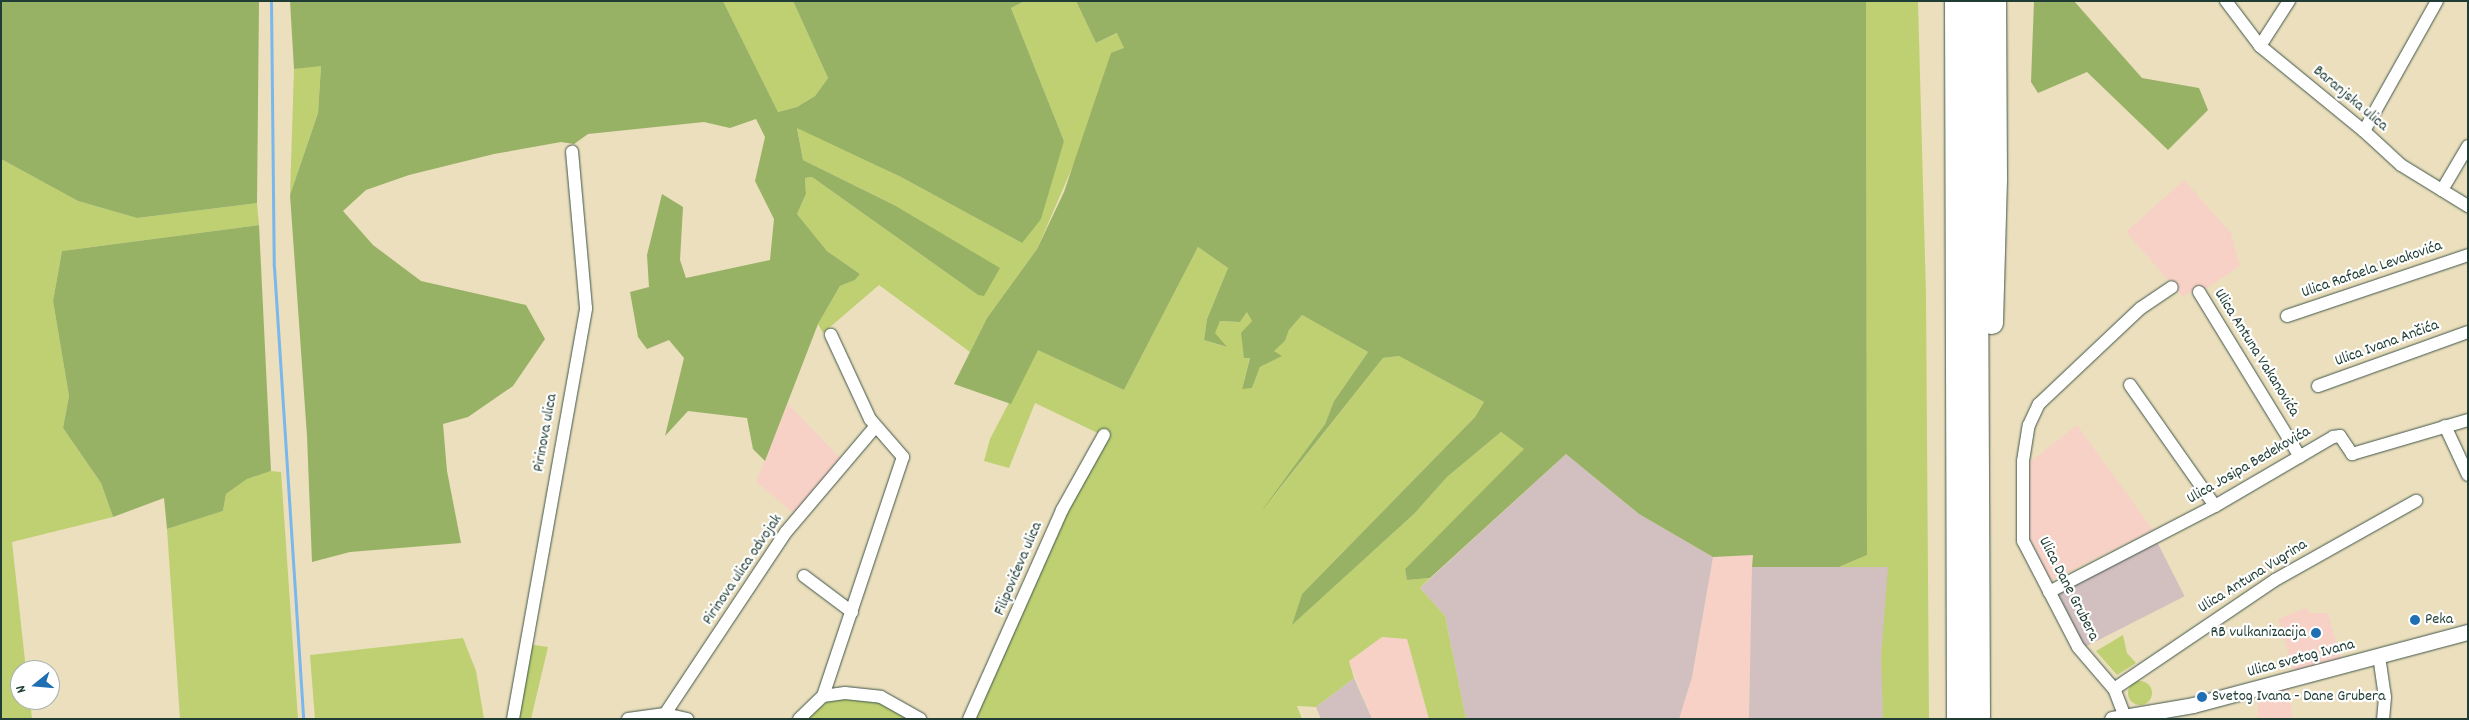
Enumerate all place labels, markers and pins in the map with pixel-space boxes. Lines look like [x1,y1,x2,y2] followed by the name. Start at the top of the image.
[2425,610,2453,630] place label: Peka
[2409,614,2421,626] marker: Peka
[2211,623,2306,643] place label: RB vulkanizacija
[2310,627,2322,639] marker: RB vulkanizacija
[2212,687,2385,707] place label: Svetog Ivana - Dane Grubera
[2196,691,2208,703] marker: Svetog Ivana - Dane Grubera

